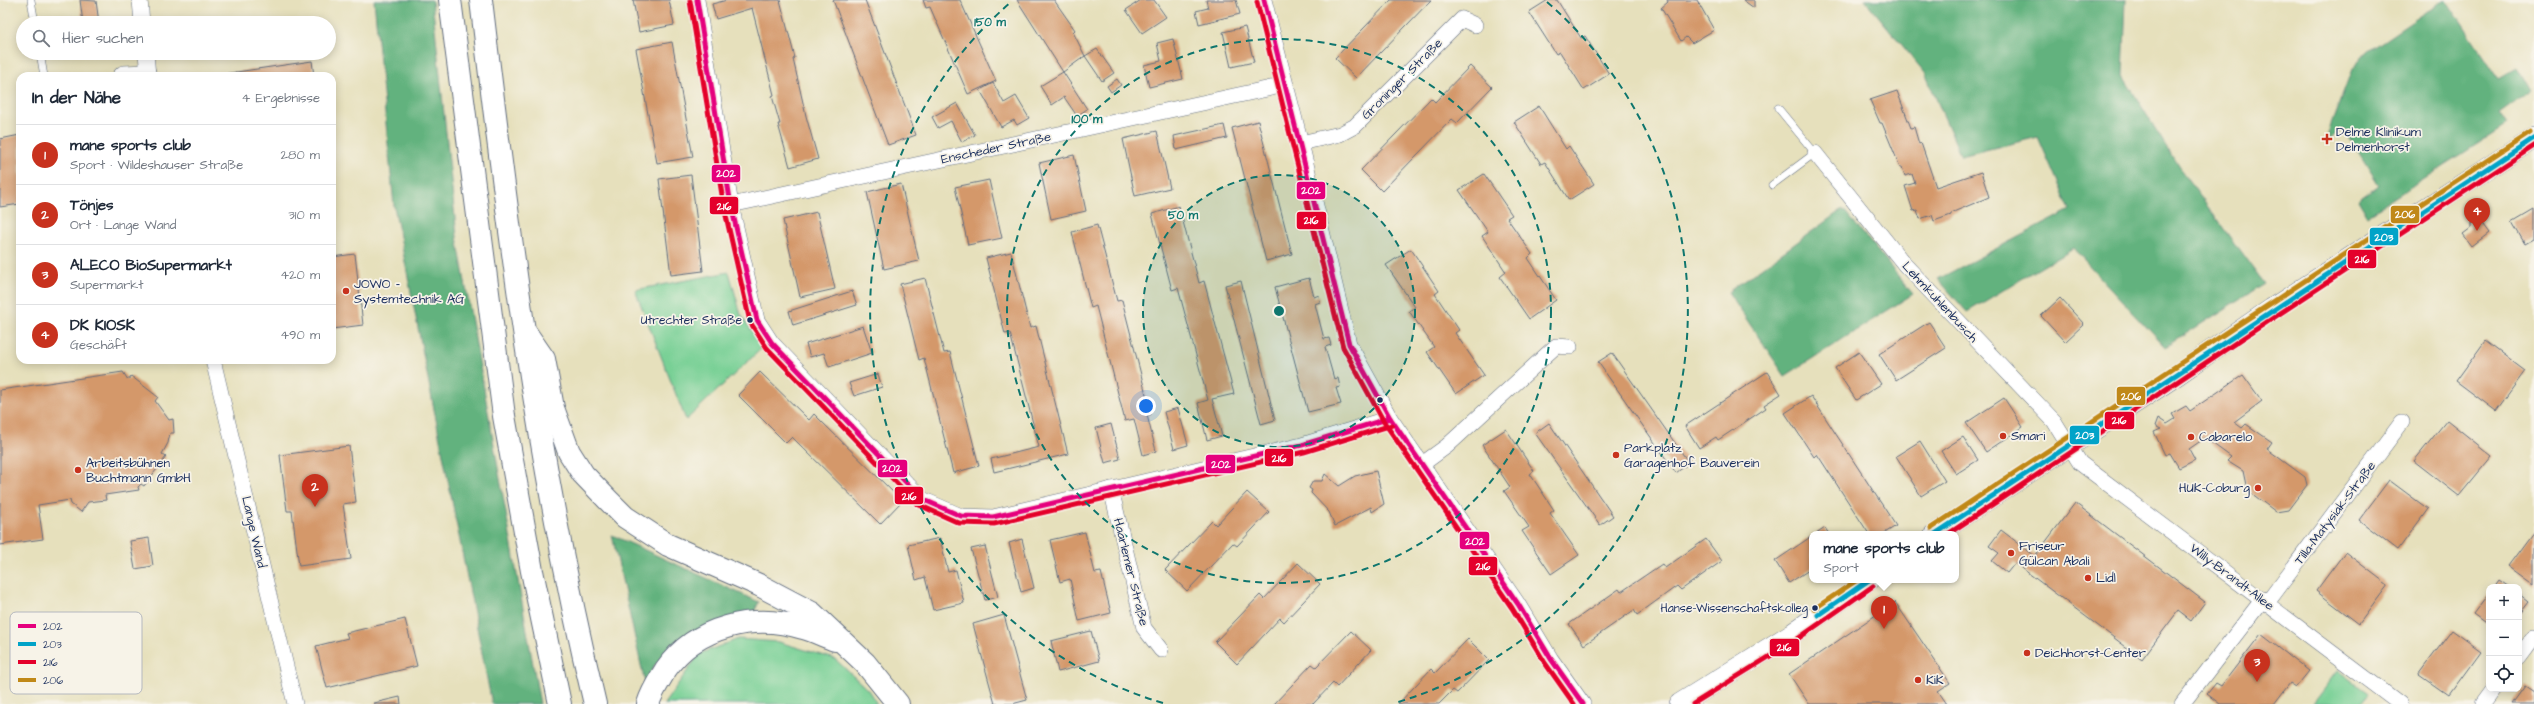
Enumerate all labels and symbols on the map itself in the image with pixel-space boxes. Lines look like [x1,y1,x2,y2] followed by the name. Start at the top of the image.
[974,14,1007,31] text: 150 m
[1357,34,1447,124] street label: Groninger Straße
[1072,111,1103,128] text: 100 m
[2336,123,2422,156] place label: Delme Klinikum Delmenhorst
[939,128,1053,168] street label: Enscheder Straße
[2321,133,2333,145] marker: Delme Klinikum Delmenhorst
[711,164,741,183] line badge: 202
[715,166,736,181] text: 202
[1296,181,1326,200] line badge: 202
[1300,183,1321,198] text: 202
[709,196,739,215] line badge: 216
[2464,198,2490,231] pin: 4
[716,199,731,214] text: 216
[2390,205,2420,224] line badge: 206
[1168,207,1199,224] text: 50 m
[2394,207,2415,222] text: 206
[1296,211,1327,230] line badge: 216
[1303,213,1318,228] text: 216
[2369,227,2399,246] line badge: 203
[2374,230,2394,245] text: 203
[2347,249,2377,269] line badge: 216
[2354,252,2369,267] text: 216
[1898,258,1983,347] street label: Lehmkuhlenbusch
[354,275,464,309] place label: JOWO ‑ Systemtechnik AG
[341,286,351,296] marker: JOWO ‑ Systemtechnik AG
[1272,304,1286,318] centre of rings
[641,312,743,329] place label: Utrechter Straße
[745,315,755,325] marker: Utrechter Straße
[2116,386,2146,406] line badge: 206
[2120,389,2141,404] text: 206
[1375,395,1385,405] unlabelled marker
[1136,396,1156,416] your location
[2104,411,2135,430] line badge: 216
[2111,413,2126,428] text: 216
[2069,425,2100,445] line badge: 203
[2011,427,2045,445] place label: Smari
[2075,428,2095,443] text: 203
[2199,428,2253,446] place label: Cabarelo
[1998,431,2008,441] marker: Smari
[2186,432,2196,442] marker: Cabarelo
[1624,439,1760,473] place label: Parkplatz Garagenhof Bauverein
[1264,448,1294,467] line badge: 216
[1611,450,1621,460] marker: Parkplatz Garagenhof Bauverein
[1271,451,1286,466] text: 216
[86,454,191,487] place label: Arbeitsbühnen Buchtmann GmbH
[1205,454,1236,474] line badge: 202
[1210,457,1231,472] text: 202
[2290,458,2381,569] street label: Tilla-Matysiak-Straße
[877,459,908,478] line badge: 202
[881,461,902,476] text: 202
[73,465,83,475] marker: Arbeitsbühnen Buchtmann GmbH
[302,474,328,507] pin: 2
[2179,479,2250,498] place label: HUK-Coburg
[2253,483,2263,493] marker: HUK-Coburg
[894,486,924,505] line badge: 216
[901,489,916,504] text: 216
[236,494,271,570] street label: Lange Wand
[1109,516,1153,628] street label: Haarlemer Straße
[1459,531,1490,550] line badge: 202
[1464,534,1485,549] text: 202
[2019,537,2089,570] place label: Friseur Gülcan Abali
[2185,539,2278,616] street label: Willy-Brandt-Allee
[2006,548,2016,558] marker: Friseur Gülcan Abali
[1468,556,1498,576] line badge: 216
[1475,559,1490,574] text: 216
[2096,569,2116,587] place label: Lidl
[2083,573,2093,583] marker: Lidl
[1871,596,1897,629] pin: 1
[1661,600,1808,618] place label: Hanse-Wissenschaftskolleg
[1810,603,1820,613] marker: Hanse-Wissenschaftskolleg
[10,612,142,694] legend
[43,619,63,634] text: 202
[43,637,62,652] text: 203
[1769,638,1800,657] line badge: 216
[1776,640,1791,655] text: 216
[2035,644,2146,662] place label: Deichhorst-Center
[2022,648,2032,658] marker: Deichhorst-Center
[2244,649,2270,682] pin: 3
[43,655,58,670] text: 216
[1926,671,1944,689] place label: KiK
[43,673,63,688] text: 206
[1913,675,1923,685] marker: KiK

